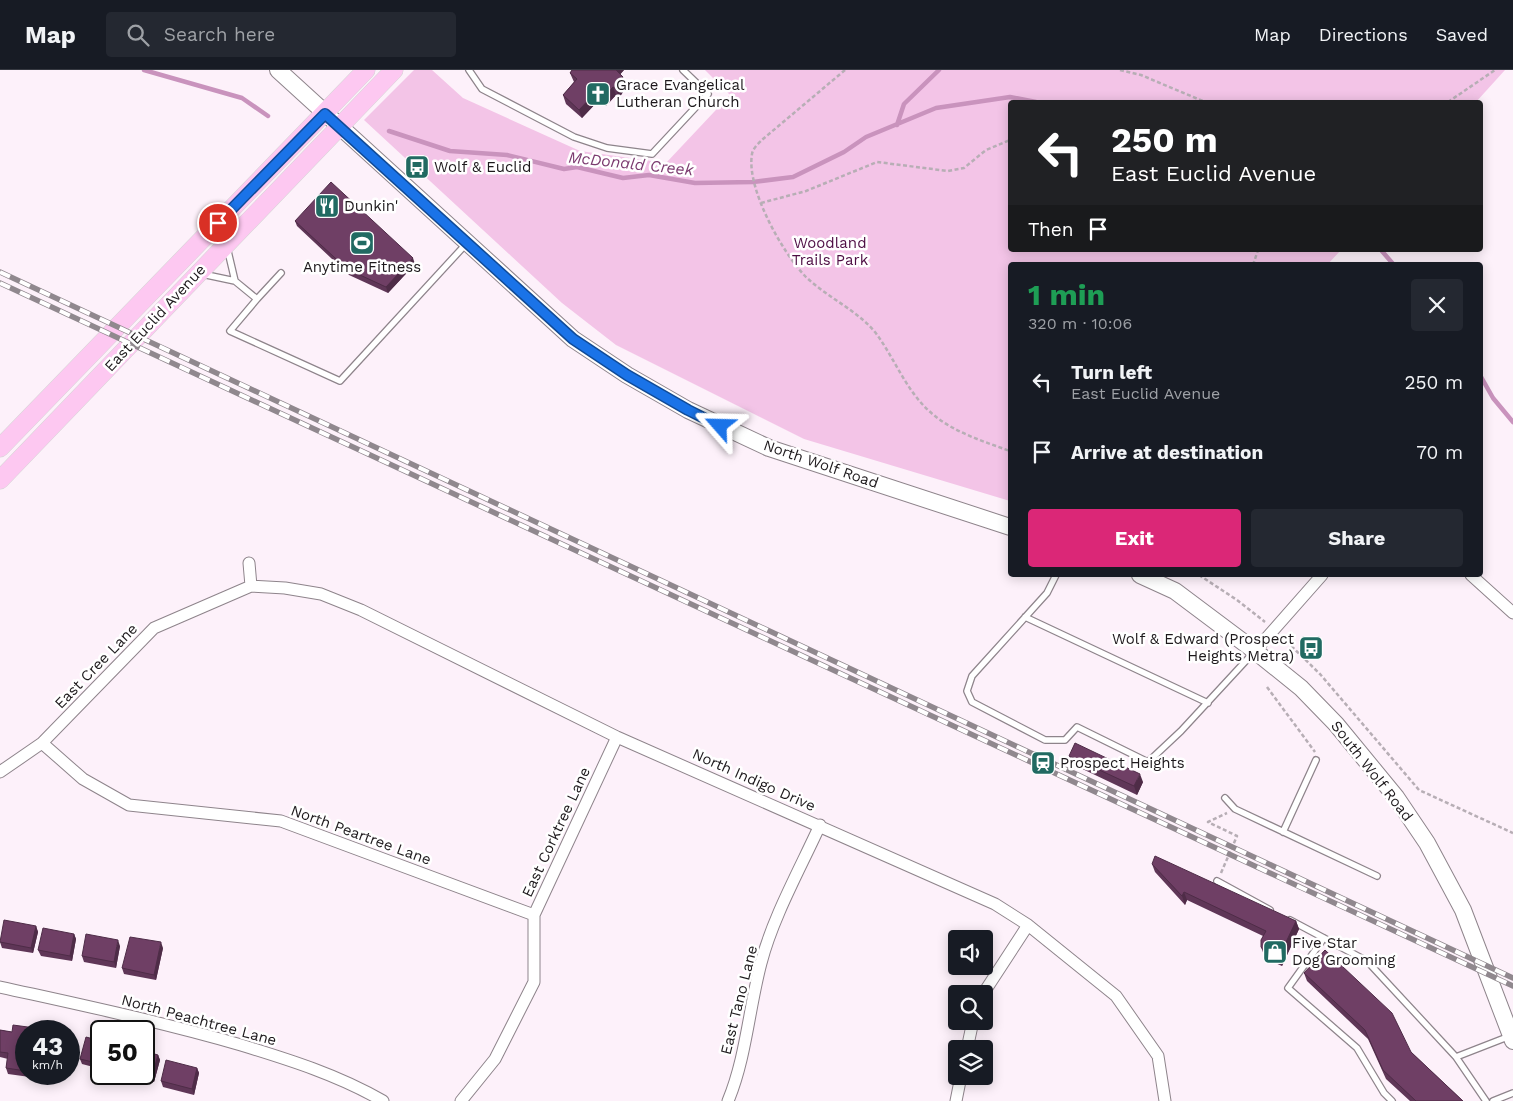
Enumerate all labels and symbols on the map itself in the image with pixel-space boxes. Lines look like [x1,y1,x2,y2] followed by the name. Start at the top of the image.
[616,76,745,111] place label: Grace Evangelical Lutheran Church
[585,81,611,107] church icon: Grace Evangelical Lutheran Church
[567,147,696,180] water label: McDonald Creek
[404,154,430,180] bus stop icon: Wolf & Euclid
[434,158,531,176] place label: Wolf & Euclid
[314,193,340,219] restaurant icon: Dunkin'
[344,197,398,215] place label: Dunkin'
[197,202,239,244] pin
[349,230,375,256] sports icon: Anytime Fitness
[792,234,869,269] park label: Woodland Trails Park
[303,258,421,276] place label: Anytime Fitness
[101,261,209,375] street label: East Euclid Avenue
[693,399,745,451] position arrow
[761,436,881,492] street label: North Wolf Road
[51,620,141,712] street label: East Cree Lane
[1112,630,1295,665] place label: Wolf & Edward (Prospect Heights Metra)
[1298,635,1324,661] bus stop icon: Wolf & Edward (Prospect Heights Metra)
[1327,717,1417,825] street label: South Wolf Road
[690,745,818,815] street label: North Indigo Drive
[1030,750,1056,776] station icon: Prospect Heights
[1060,754,1185,772] place label: Prospect Heights
[518,764,594,900] street label: East Corktree Lane
[288,801,434,869] street label: North Peartree Lane
[1292,934,1395,969] place label: Five Star Dog Grooming
[1262,939,1288,965] shop icon: Five Star Dog Grooming
[717,944,761,1056] street label: East Tano Lane
[119,991,279,1049] street label: North Peachtree Lane
[90,1020,155,1085] speed limit sign: 50

